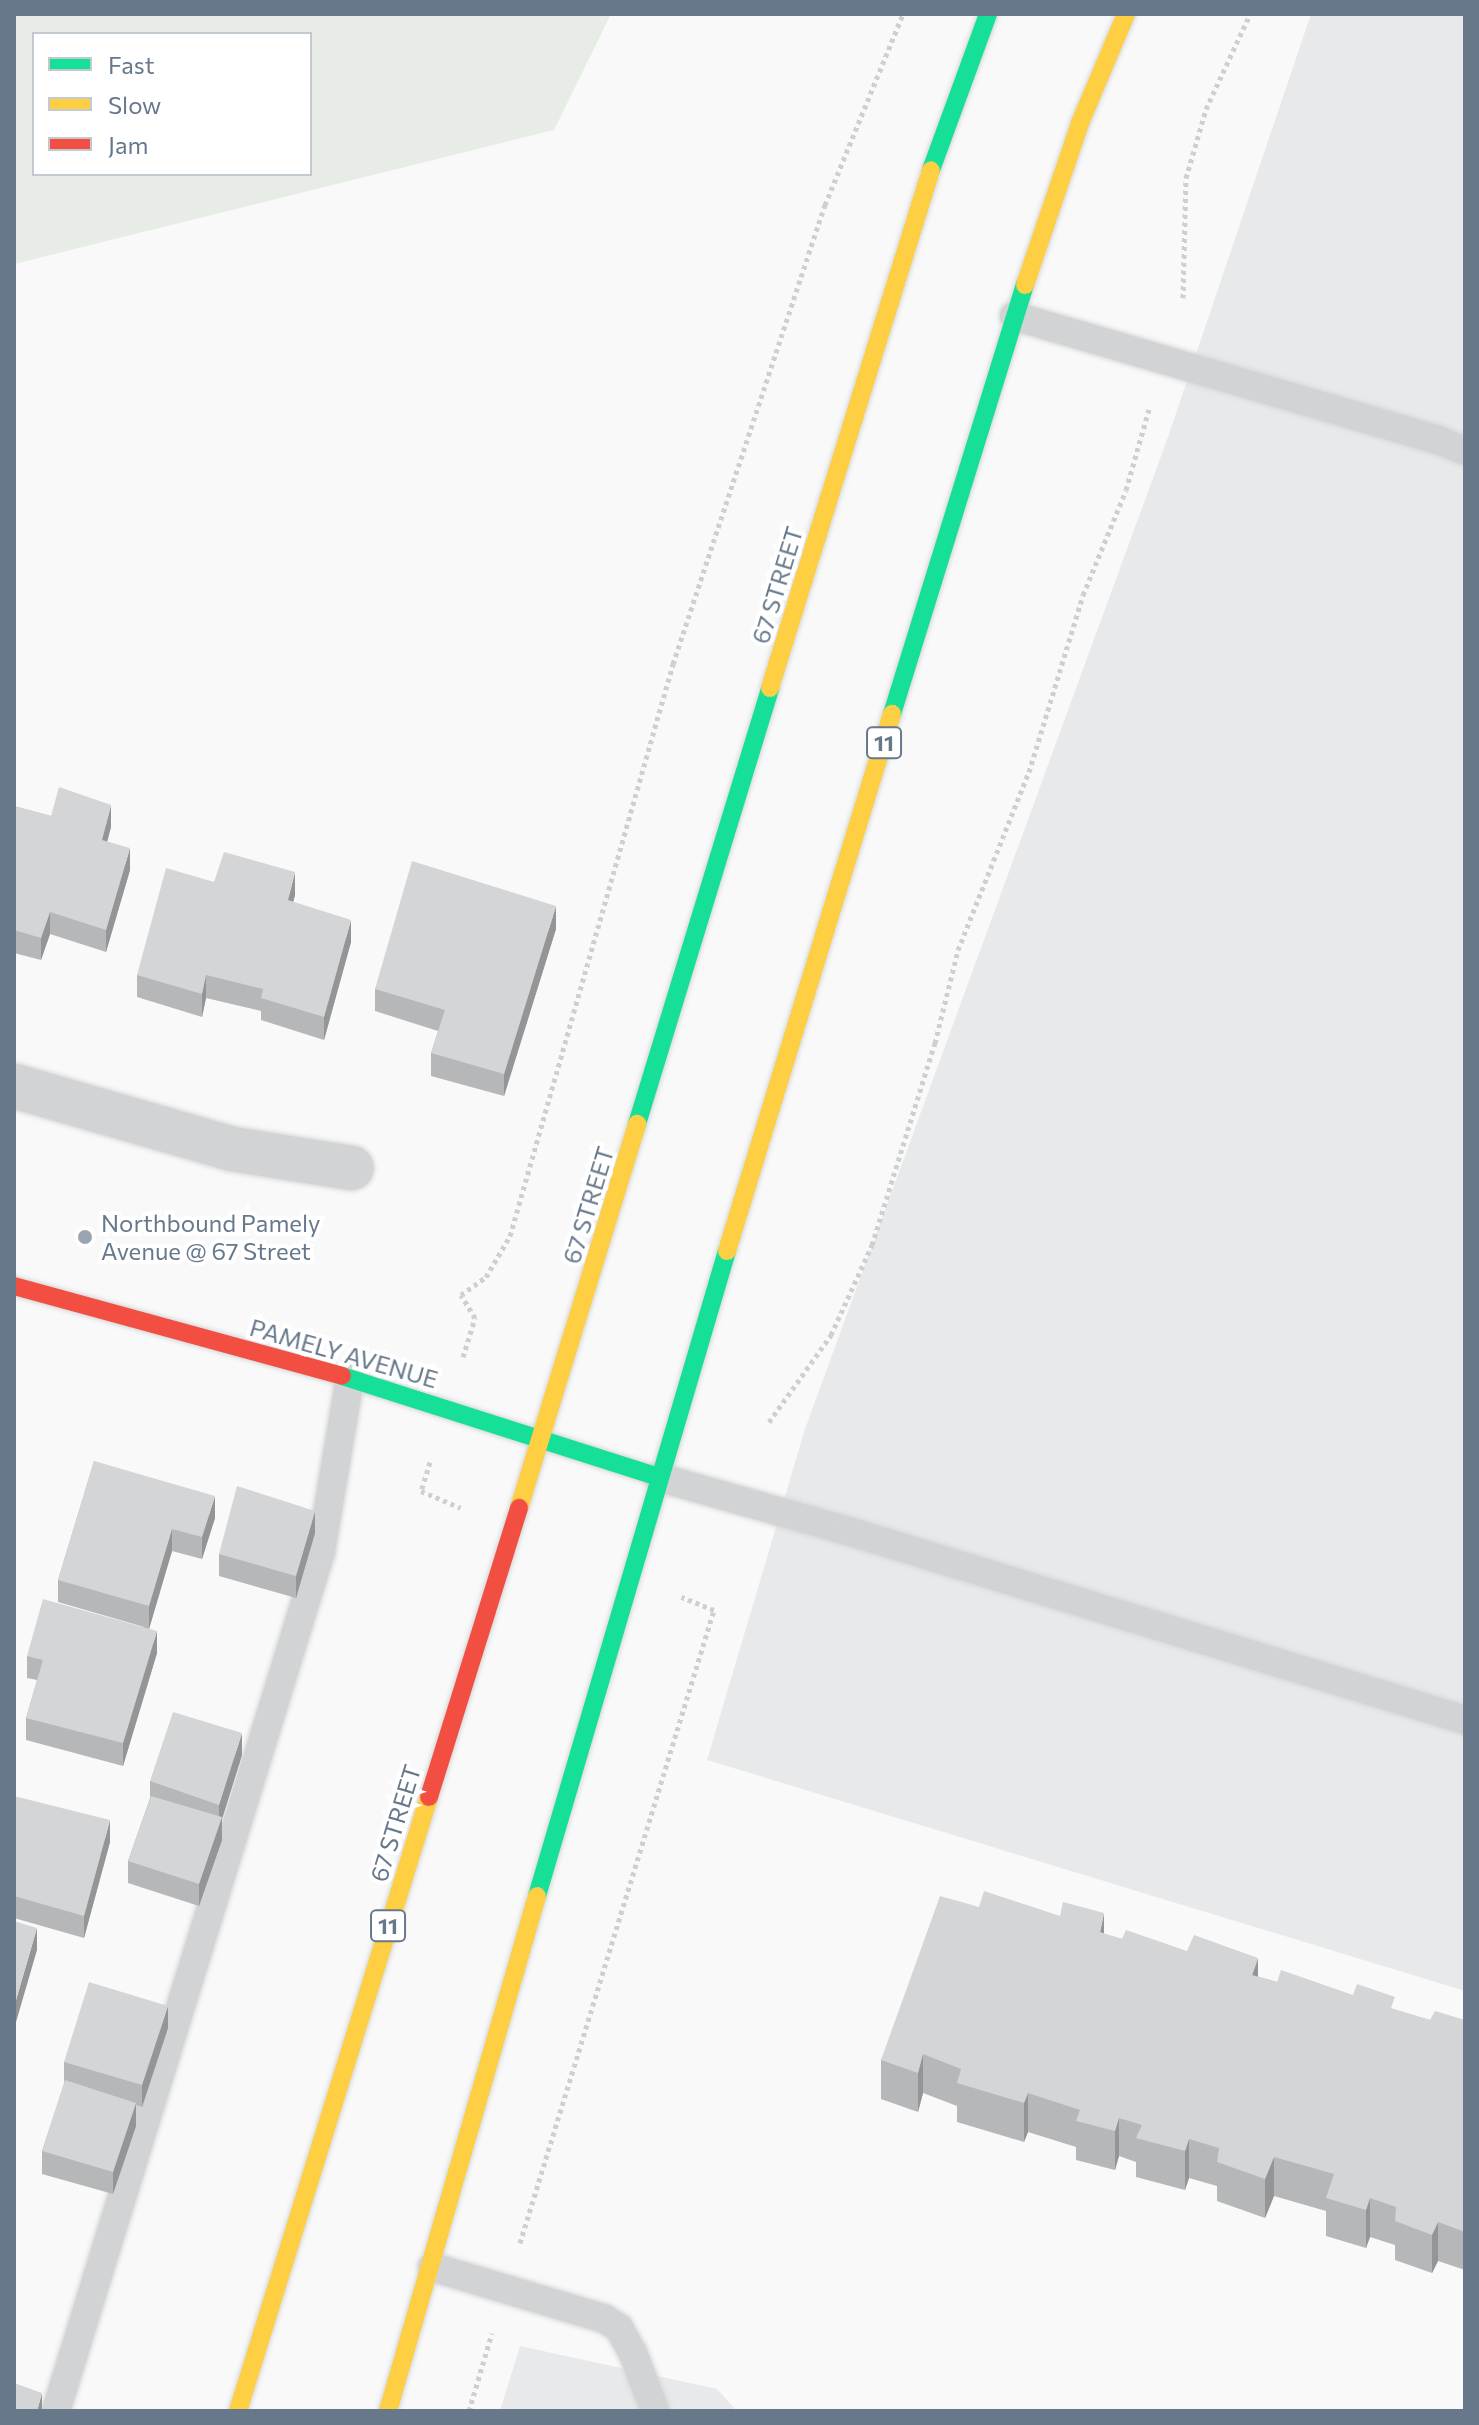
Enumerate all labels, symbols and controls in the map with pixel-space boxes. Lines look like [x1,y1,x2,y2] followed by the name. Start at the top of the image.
[32,32,312,176] legend
[108,50,155,79] text: Fast
[108,90,161,119] text: Slow
[108,130,148,159] text: Jam
[746,523,808,647] street label: 67 STREET
[866,725,902,761] road number: 11
[557,1143,619,1267] street label: 67 STREET
[101,1209,320,1265] place label: Northbound Pamely Avenue @ 67 Street
[76,1228,94,1246] marker: Northbound Pamely Avenue @ 67 Street
[247,1312,441,1394] street label: PAMELY AVENUE
[364,1761,426,1885] street label: 67 STREET
[370,1908,406,1944] road number: 11

